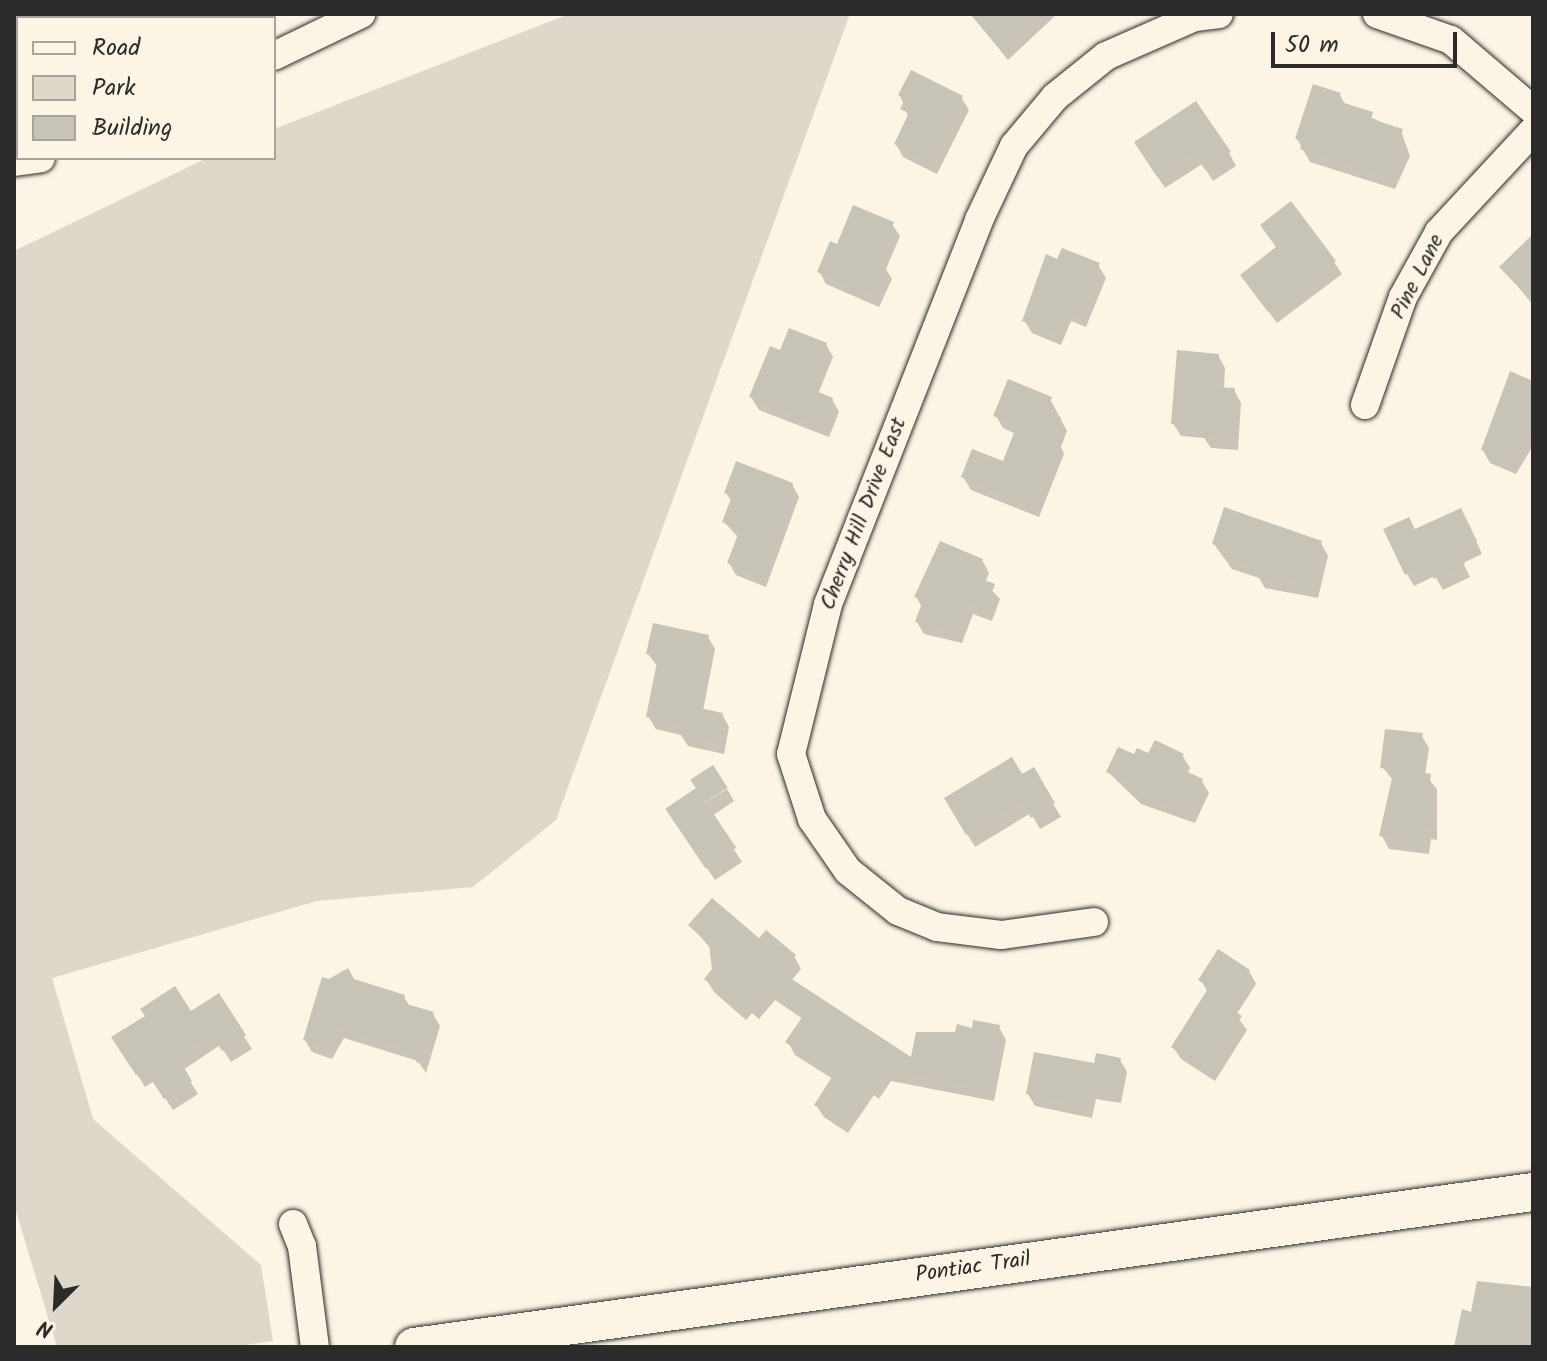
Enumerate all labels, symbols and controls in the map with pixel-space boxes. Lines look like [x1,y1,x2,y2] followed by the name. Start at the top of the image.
[16,16,276,160] legend
[1275,16,1461,66] scale bar
[1285,26,1339,65] text: 50 m
[92,29,140,68] text: Road
[92,69,136,108] text: Park
[92,109,172,148] text: Building
[1385,230,1451,324] street label: Pine Lane
[815,414,913,614] street label: Cherry Hill Drive East
[914,1247,1032,1289] street label: Pontiac Trail
[16,1265,96,1345] north arrow
[33,1309,60,1346] text: N

